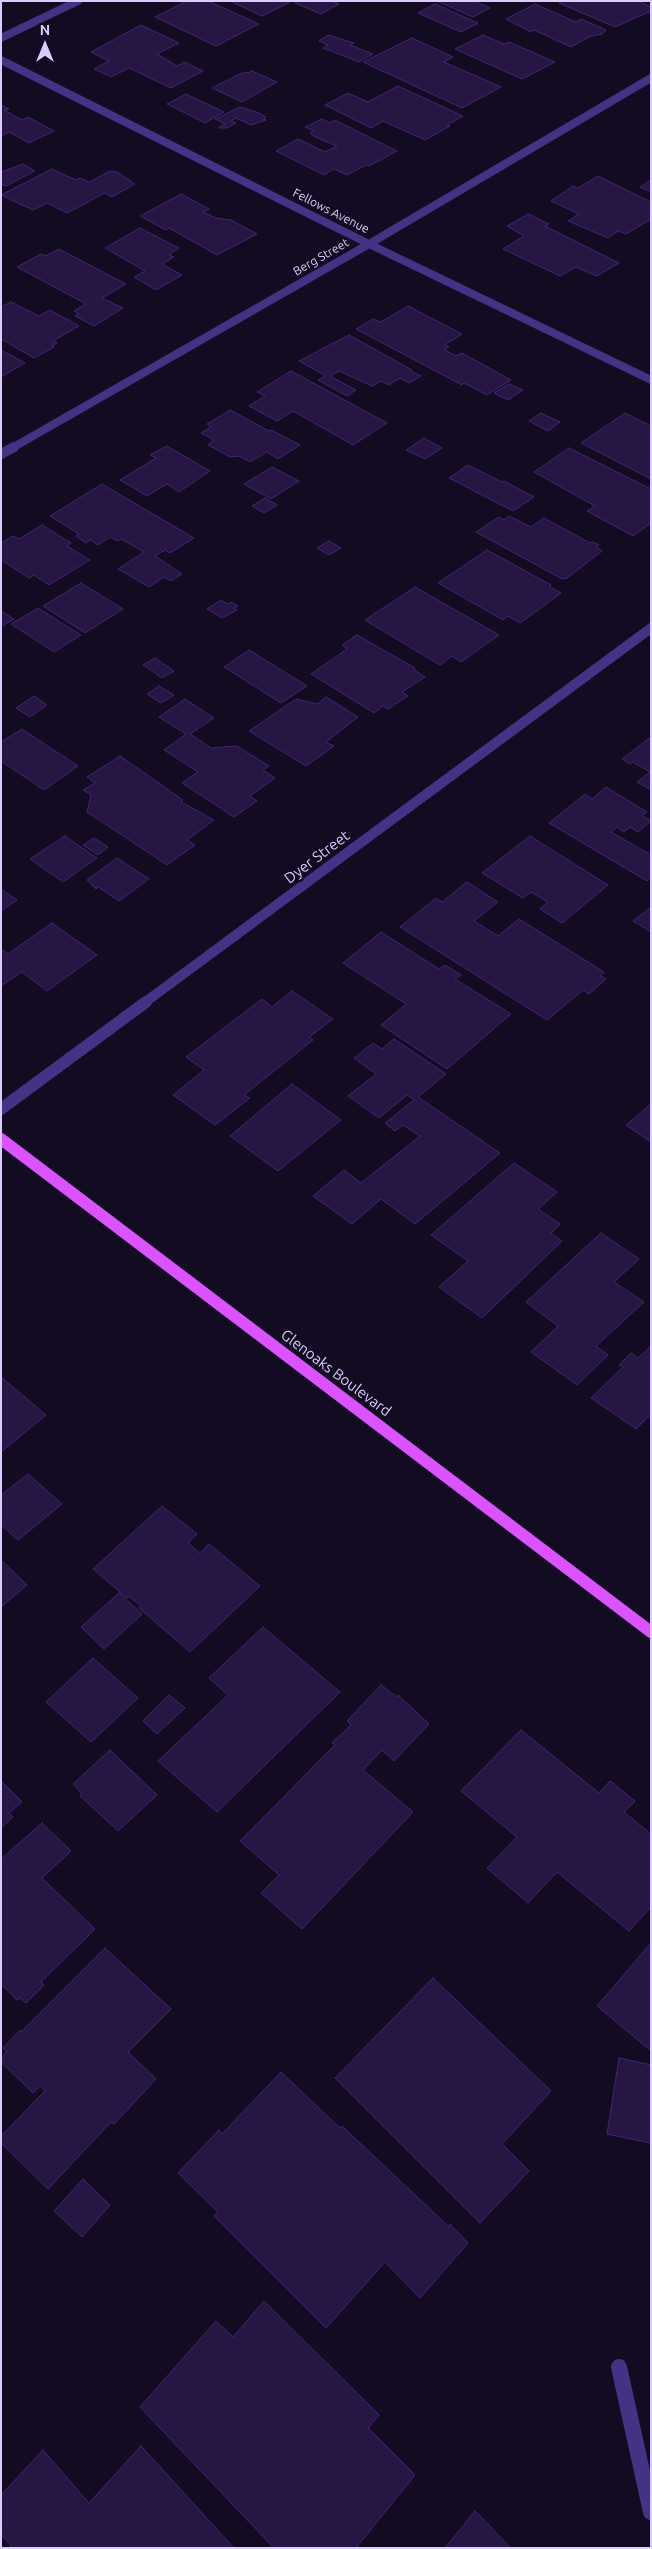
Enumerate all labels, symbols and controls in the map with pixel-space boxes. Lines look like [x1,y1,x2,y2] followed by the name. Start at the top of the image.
[20,20,70,70] north arrow
[40,22,50,38] text: N
[290,186,372,236] street label: Fellows Avenue
[291,235,351,279] street label: Berg Street
[281,827,353,887] street label: Dyer Street
[277,1326,395,1420] street label: Glenoaks Boulevard

